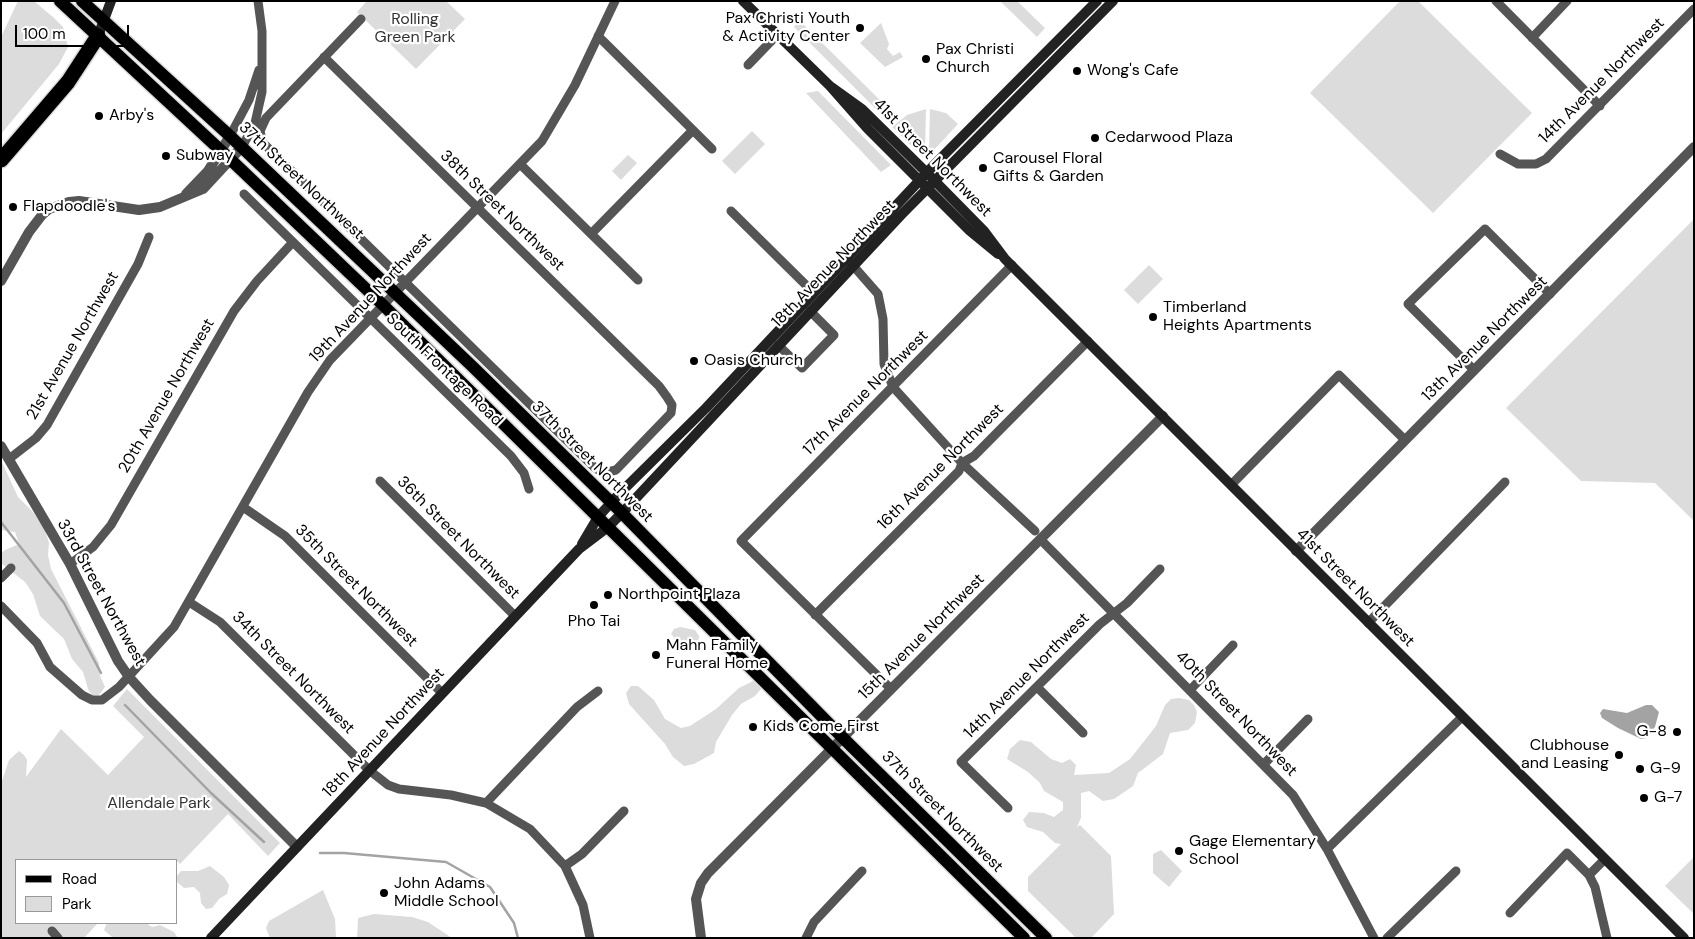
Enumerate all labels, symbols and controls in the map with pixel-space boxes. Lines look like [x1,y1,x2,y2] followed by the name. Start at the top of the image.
[722,9,850,47] place label: Pax Christi Youth & Activity Center
[375,10,455,48] park label: Rolling Green Park
[1535,14,1669,148] street label: 14th Avenue Northwest
[18,15,131,47] scale bar
[854,22,866,34] marker: Pax Christi Youth & Activity Center
[23,24,66,44] text: 100 m
[936,40,1014,78] place label: Pax Christi Church
[920,53,932,65] marker: Pax Christi Church
[1087,61,1178,81] place label: Wong's Cafe
[1071,65,1083,77] marker: Wong's Cafe
[869,95,995,221] street label: 41st Street Northwest
[109,106,154,126] place label: Arby's
[93,110,105,122] marker: Arby's
[235,118,367,244] street label: 37th Street Northwest
[1105,128,1233,148] place label: Cedarwood Plaza
[1089,132,1101,144] marker: Cedarwood Plaza
[176,146,233,166] place label: Subway
[436,147,568,275] street label: 38th Street Northwest
[993,149,1104,187] place label: Carousel Floral Gifts & Garden
[160,150,172,162] marker: Subway
[977,162,989,174] marker: Carousel Floral Gifts & Garden
[768,196,900,332] street label: 18th Avenue Northwest
[23,197,115,217] place label: Flapdoodle's
[7,201,19,213] marker: Flapdoodle's
[306,229,436,367] street label: 19th Avenue Northwest
[23,268,123,424] street label: 21st Avenue Northwest
[1418,272,1552,406] street label: 13th Avenue Northwest
[1163,298,1312,336] place label: Timberland Heights Apartments
[382,309,506,431] street label: South Frontage Road
[1147,311,1159,323] marker: Timberland Heights Apartments
[115,315,219,477] street label: 20th Avenue Northwest
[800,327,932,459] street label: 17th Avenue Northwest
[704,351,803,371] place label: Oasis Church
[688,355,700,367] marker: Oasis Church
[527,397,657,527] street label: 37th Street Northwest
[874,400,1008,534] street label: 16th Avenue Northwest
[393,473,523,603] street label: 36th Street Northwest
[53,516,149,670] street label: 33rd Street Northwest
[291,521,421,651] street label: 35th Street Northwest
[1292,525,1418,651] street label: 41st Street Northwest
[855,570,989,704] street label: 15th Avenue Northwest
[618,585,741,605] place label: Northpoint Plaza
[602,589,614,601] marker: Northpoint Plaza
[588,599,600,611] marker: Pho Tai
[228,608,358,738] street label: 34th Street Northwest
[960,609,1094,743] street label: 14th Avenue Northwest
[568,612,620,632] place label: Pho Tai
[666,636,768,674] place label: Mahn Family Funeral Home
[1171,647,1301,781] street label: 40th Street Northwest
[650,649,662,661] marker: Mahn Family Funeral Home
[319,664,449,802] street label: 18th Avenue Northwest
[763,717,879,737] place label: Kids Come First
[747,721,759,733] marker: Kids Come First
[1636,722,1667,742] place label: G-8
[1671,726,1683,738] marker: G-8
[1521,736,1609,774] place label: Clubhouse and Leasing
[877,747,1007,877] street label: 37th Street Northwest
[1613,749,1625,761] marker: Clubhouse and Leasing
[1650,759,1681,779] place label: G-9
[1634,763,1646,775] marker: G-9
[1654,788,1682,808] place label: G-7
[1638,792,1650,804] marker: G-7
[107,794,211,814] park label: Allendale Park
[1189,832,1316,870] place label: Gage Elementary School
[1173,845,1185,857] marker: Gage Elementary School
[15,859,178,924] legend
[62,869,97,889] text: Road
[394,874,498,912] place label: John Adams Middle School
[378,887,390,899] marker: John Adams Middle School
[62,894,92,914] text: Park

